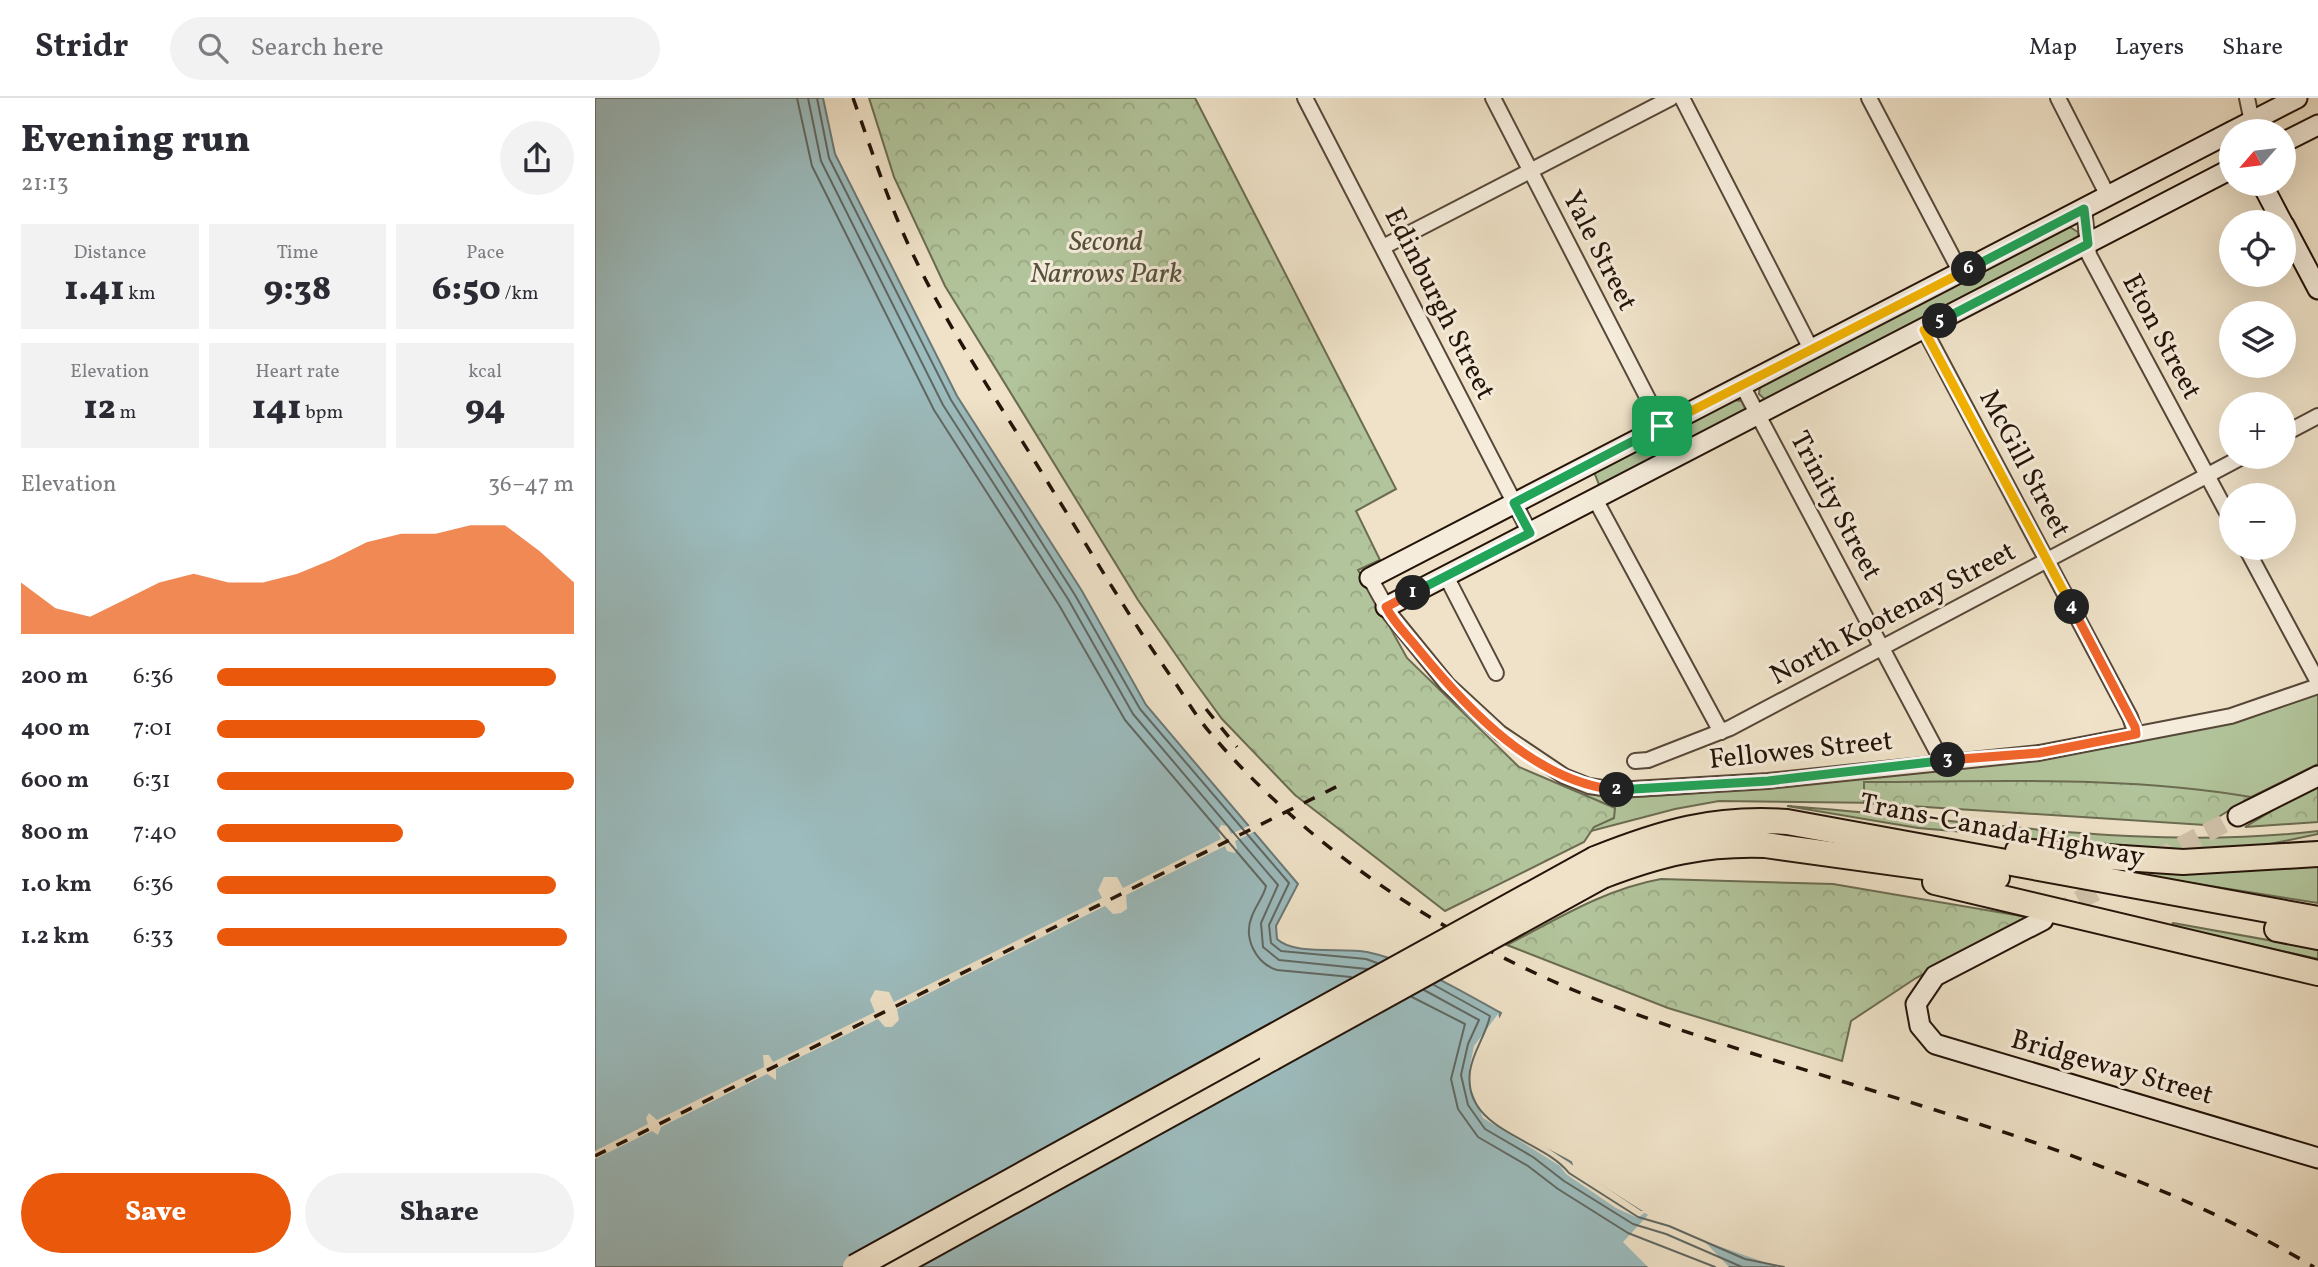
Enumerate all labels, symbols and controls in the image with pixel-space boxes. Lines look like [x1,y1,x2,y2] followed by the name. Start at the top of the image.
[170,17,660,80] search box
[35,25,128,71] text: Stridr
[194,29,232,67] icon: search
[250,30,384,66] text: Search here
[2029,31,2077,65] text: Map
[2115,31,2184,65] text: Layers
[2222,31,2283,65] text: Share
[21,115,251,168] text: Evening run
[2219,119,2296,196] north arrow
[2219,119,2296,560] map controls
[500,121,574,195] button: share
[21,168,68,200] text: 21:13
[1552,184,1646,318] street label: Yale Street
[1374,201,1504,407] street label: Edinburgh Street
[2219,210,2296,287] button: locate
[1030,223,1182,294] park label: Second Narrows Park
[73,240,146,266] text: Distance
[277,240,318,266] text: Time
[466,240,504,266] text: Pace
[1951,252,1987,286] pin: 6
[1963,255,1974,281] text: 6
[64,266,125,314] text: 1.41
[264,266,331,314] text: 9:38
[432,266,501,314] text: 6:50
[2112,267,2210,407] street label: Eton Street
[125,281,155,307] text: km
[501,281,539,307] text: /km
[2219,301,2296,378] button: layers
[1923,304,1957,339] pin: 5
[1935,307,1944,333] text: 5
[70,359,149,385] text: Elevation
[256,359,339,385] text: Heart rate
[468,359,502,385] text: kcal
[1969,383,2079,545] street label: McGill Street
[83,385,116,433] text: 12
[252,385,301,433] text: 141
[465,385,505,433] text: 94
[2219,392,2296,469] button: +
[1632,396,1692,456] pin
[116,400,136,426] text: m
[301,400,343,426] text: bpm
[1643,407,1681,445] icon: arrive
[1779,425,1891,587] street label: Trinity Street
[21,469,117,501] text: Elevation
[488,469,574,501] text: 36–47 m
[2219,483,2296,560] button: −
[1763,533,2023,695] street label: North Kootenay Street
[1395,575,1431,610] pin: 1
[1409,579,1416,605] text: 1
[2055,589,2089,624] pin: 4
[2066,593,2077,619] text: 4
[21,661,88,693] text: 200 m
[133,661,174,693] text: 6:36
[21,713,90,745] text: 400 m
[133,713,172,745] text: 7:01
[1707,722,1895,780] street label: Fellowes Street
[1931,742,1965,778] pin: 3
[1943,746,1952,772] text: 3
[21,765,89,797] text: 600 m
[133,765,171,797] text: 6:31
[1599,772,1635,808] pin: 2
[1612,776,1621,802] text: 2
[1856,784,2148,878] street label: Trans-Canada Highway
[21,817,89,849] text: 800 m
[133,817,177,849] text: 7:40
[21,869,92,901] text: 1.0 km
[133,869,174,901] text: 6:36
[21,921,90,953] text: 1.2 km
[133,921,174,953] text: 6:33
[2006,1020,2218,1116] street label: Bridgeway Street
[21,1173,291,1253] button: Save
[305,1173,574,1253] button: Share

